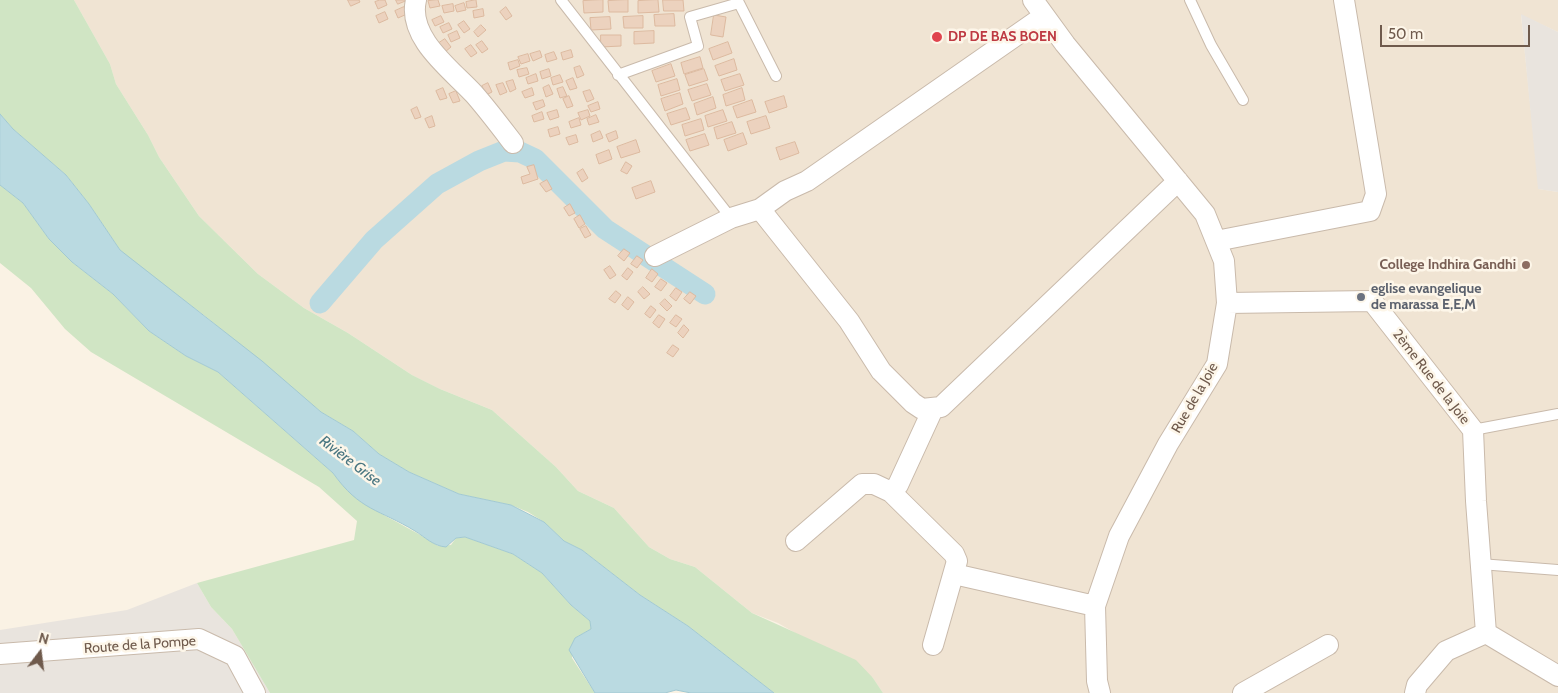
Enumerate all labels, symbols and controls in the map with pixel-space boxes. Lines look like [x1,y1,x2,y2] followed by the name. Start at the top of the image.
[1383,15,1533,47] scale bar
[1388,25,1423,43] text: 50 m
[948,29,1057,45] place label: DP DE BAS BOEN
[930,30,944,44] marker: DP DE BAS BOEN
[1379,257,1516,273] place label: College Indhira Gandhi
[1520,259,1532,271] marker: College Indhira Gandhi
[1371,281,1481,314] place label: eglise evangelique de marassa E,E,M
[1355,291,1367,303] marker: eglise evangelique de marassa E,E,M
[1389,326,1473,428] street label: 2ème Rue de la Joie
[1168,360,1222,436] street label: Rue de la Joie
[316,432,384,490] water label: Rivière Grise
[15,628,65,678] north arrow
[37,629,51,648] text: N
[83,633,197,657] street label: Route de la Pompe

